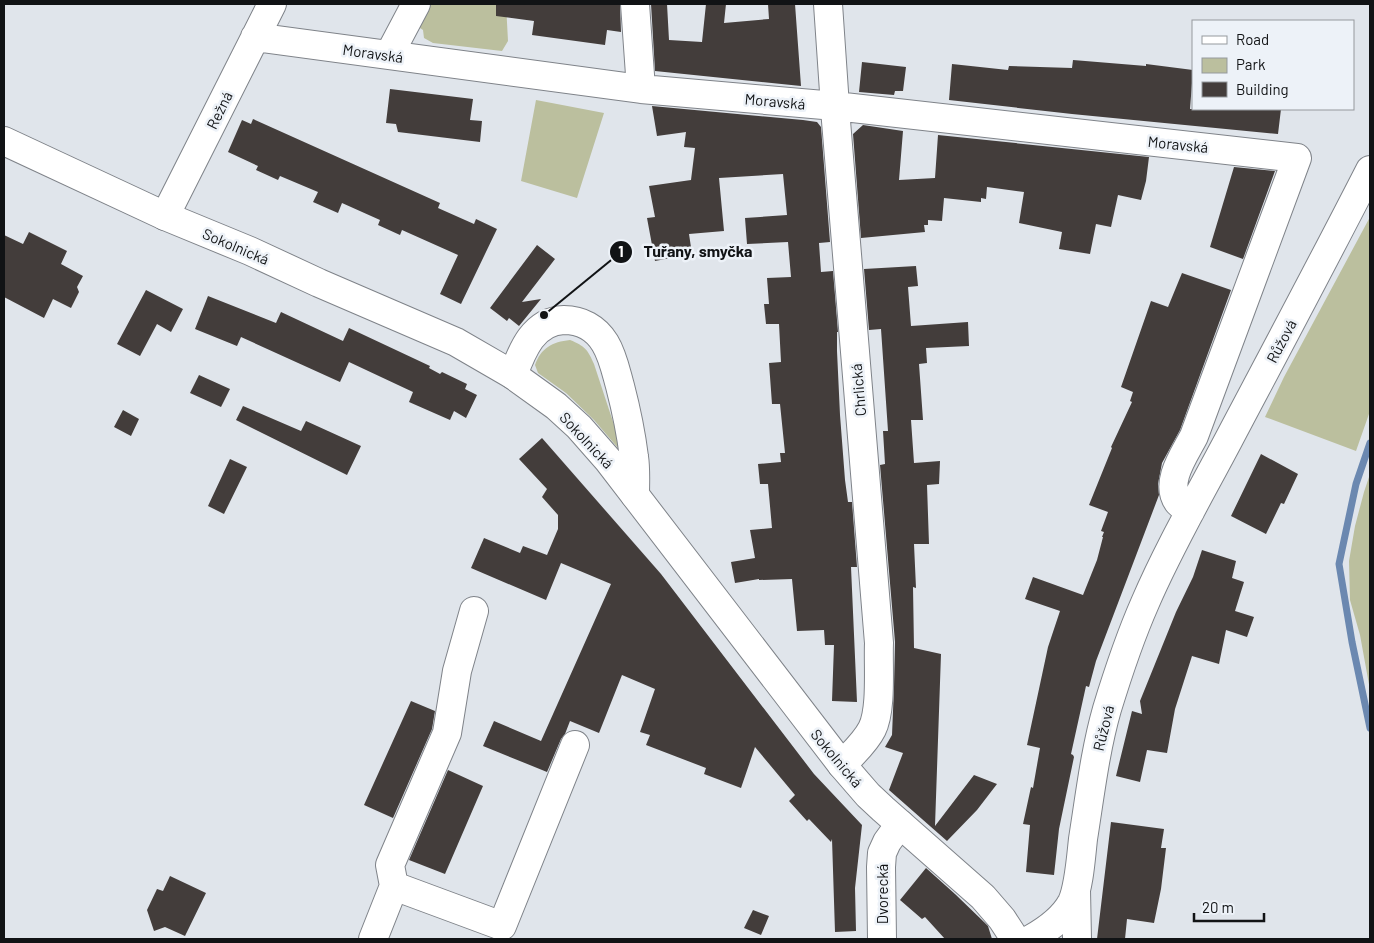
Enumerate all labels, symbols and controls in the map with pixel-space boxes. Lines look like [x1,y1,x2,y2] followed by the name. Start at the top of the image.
[1192,20,1354,110] legend
[1236,30,1269,48] text: Road
[342,40,404,66] street label: Moravská
[1236,55,1266,73] text: Park
[1236,80,1289,98] text: Building
[202,88,236,132] street label: Režná
[744,89,806,113] street label: Moravská
[1147,132,1209,156] street label: Moravská
[200,224,272,268] street label: Sokolnická
[609,236,763,267] callout: Tuřany, smyčka
[644,241,752,260] text: Tuřany, smyčka
[618,242,624,260] text: 1
[1262,316,1300,366] street label: Růžová
[847,363,869,417] street label: Chrlická
[556,408,618,472] street label: Sokolnická
[1089,703,1117,753] street label: Růžová
[807,725,867,791] street label: Sokolnická
[873,864,891,924] street label: Dvorecká
[1194,890,1264,922] scale bar
[1202,898,1234,916] text: 20 m

